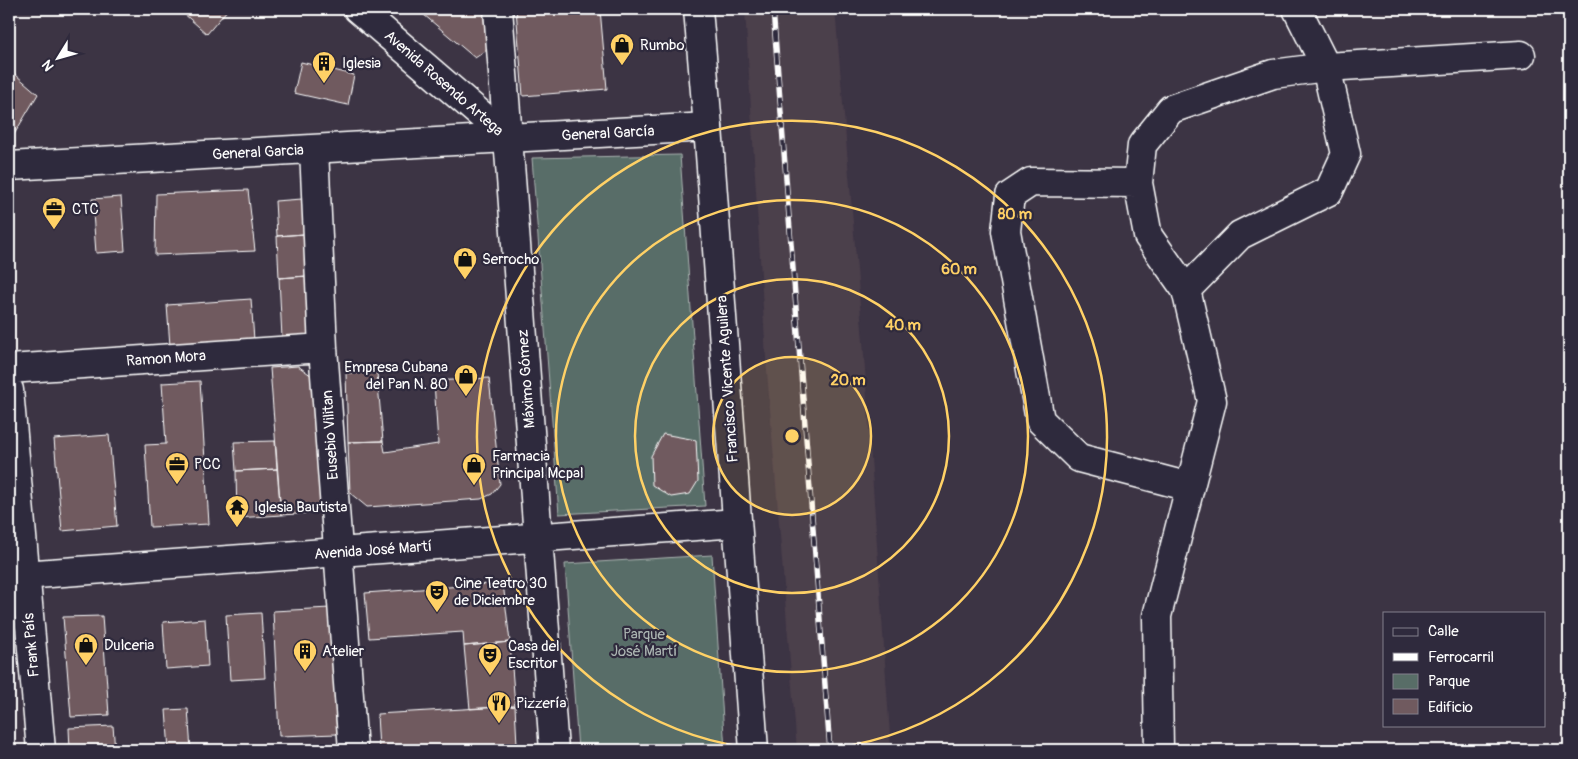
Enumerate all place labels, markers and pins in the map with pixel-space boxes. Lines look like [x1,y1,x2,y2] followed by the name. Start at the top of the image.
[609,32,635,66] shop icon: Rumbo
[640,36,685,55] place label: Rumbo
[311,50,337,84] building icon: Iglesia
[342,54,381,73] place label: Iglesia
[41,196,67,230] office icon: CTC
[72,200,99,219] place label: CTC
[452,246,478,280] shop icon: Serrocho
[482,250,539,269] place label: Serrocho
[344,358,448,394] place label: Empresa Cubana del Pan N. 80
[453,363,479,397] shop icon: Empresa Cubana del Pan N. 80
[783,427,801,445] centre of rings
[492,447,584,483] place label: Farmacia Principal Mcpal
[164,451,190,485] office icon: PCC
[461,452,487,486] shop icon: Farmacia Principal Mcpal
[194,455,221,474] place label: PCC
[224,494,250,528] temple icon: Iglesia Bautista
[254,498,348,517] place label: Iglesia Bautista
[454,574,547,610] place label: Cine Teatro 30 de Diciembre
[424,579,450,613] theatre icon: Cine Teatro 30 de Diciembre
[73,632,99,666] shop icon: Dulceria
[104,636,154,655] place label: Dulceria
[508,637,560,673] place label: Casa del Escritor
[292,638,318,672] building icon: Atelier
[322,642,365,661] place label: Atelier
[477,642,503,676] theatre icon: Casa del Escritor
[486,690,512,724] restaurant icon: Pizzería
[516,694,567,713] place label: Pizzería

